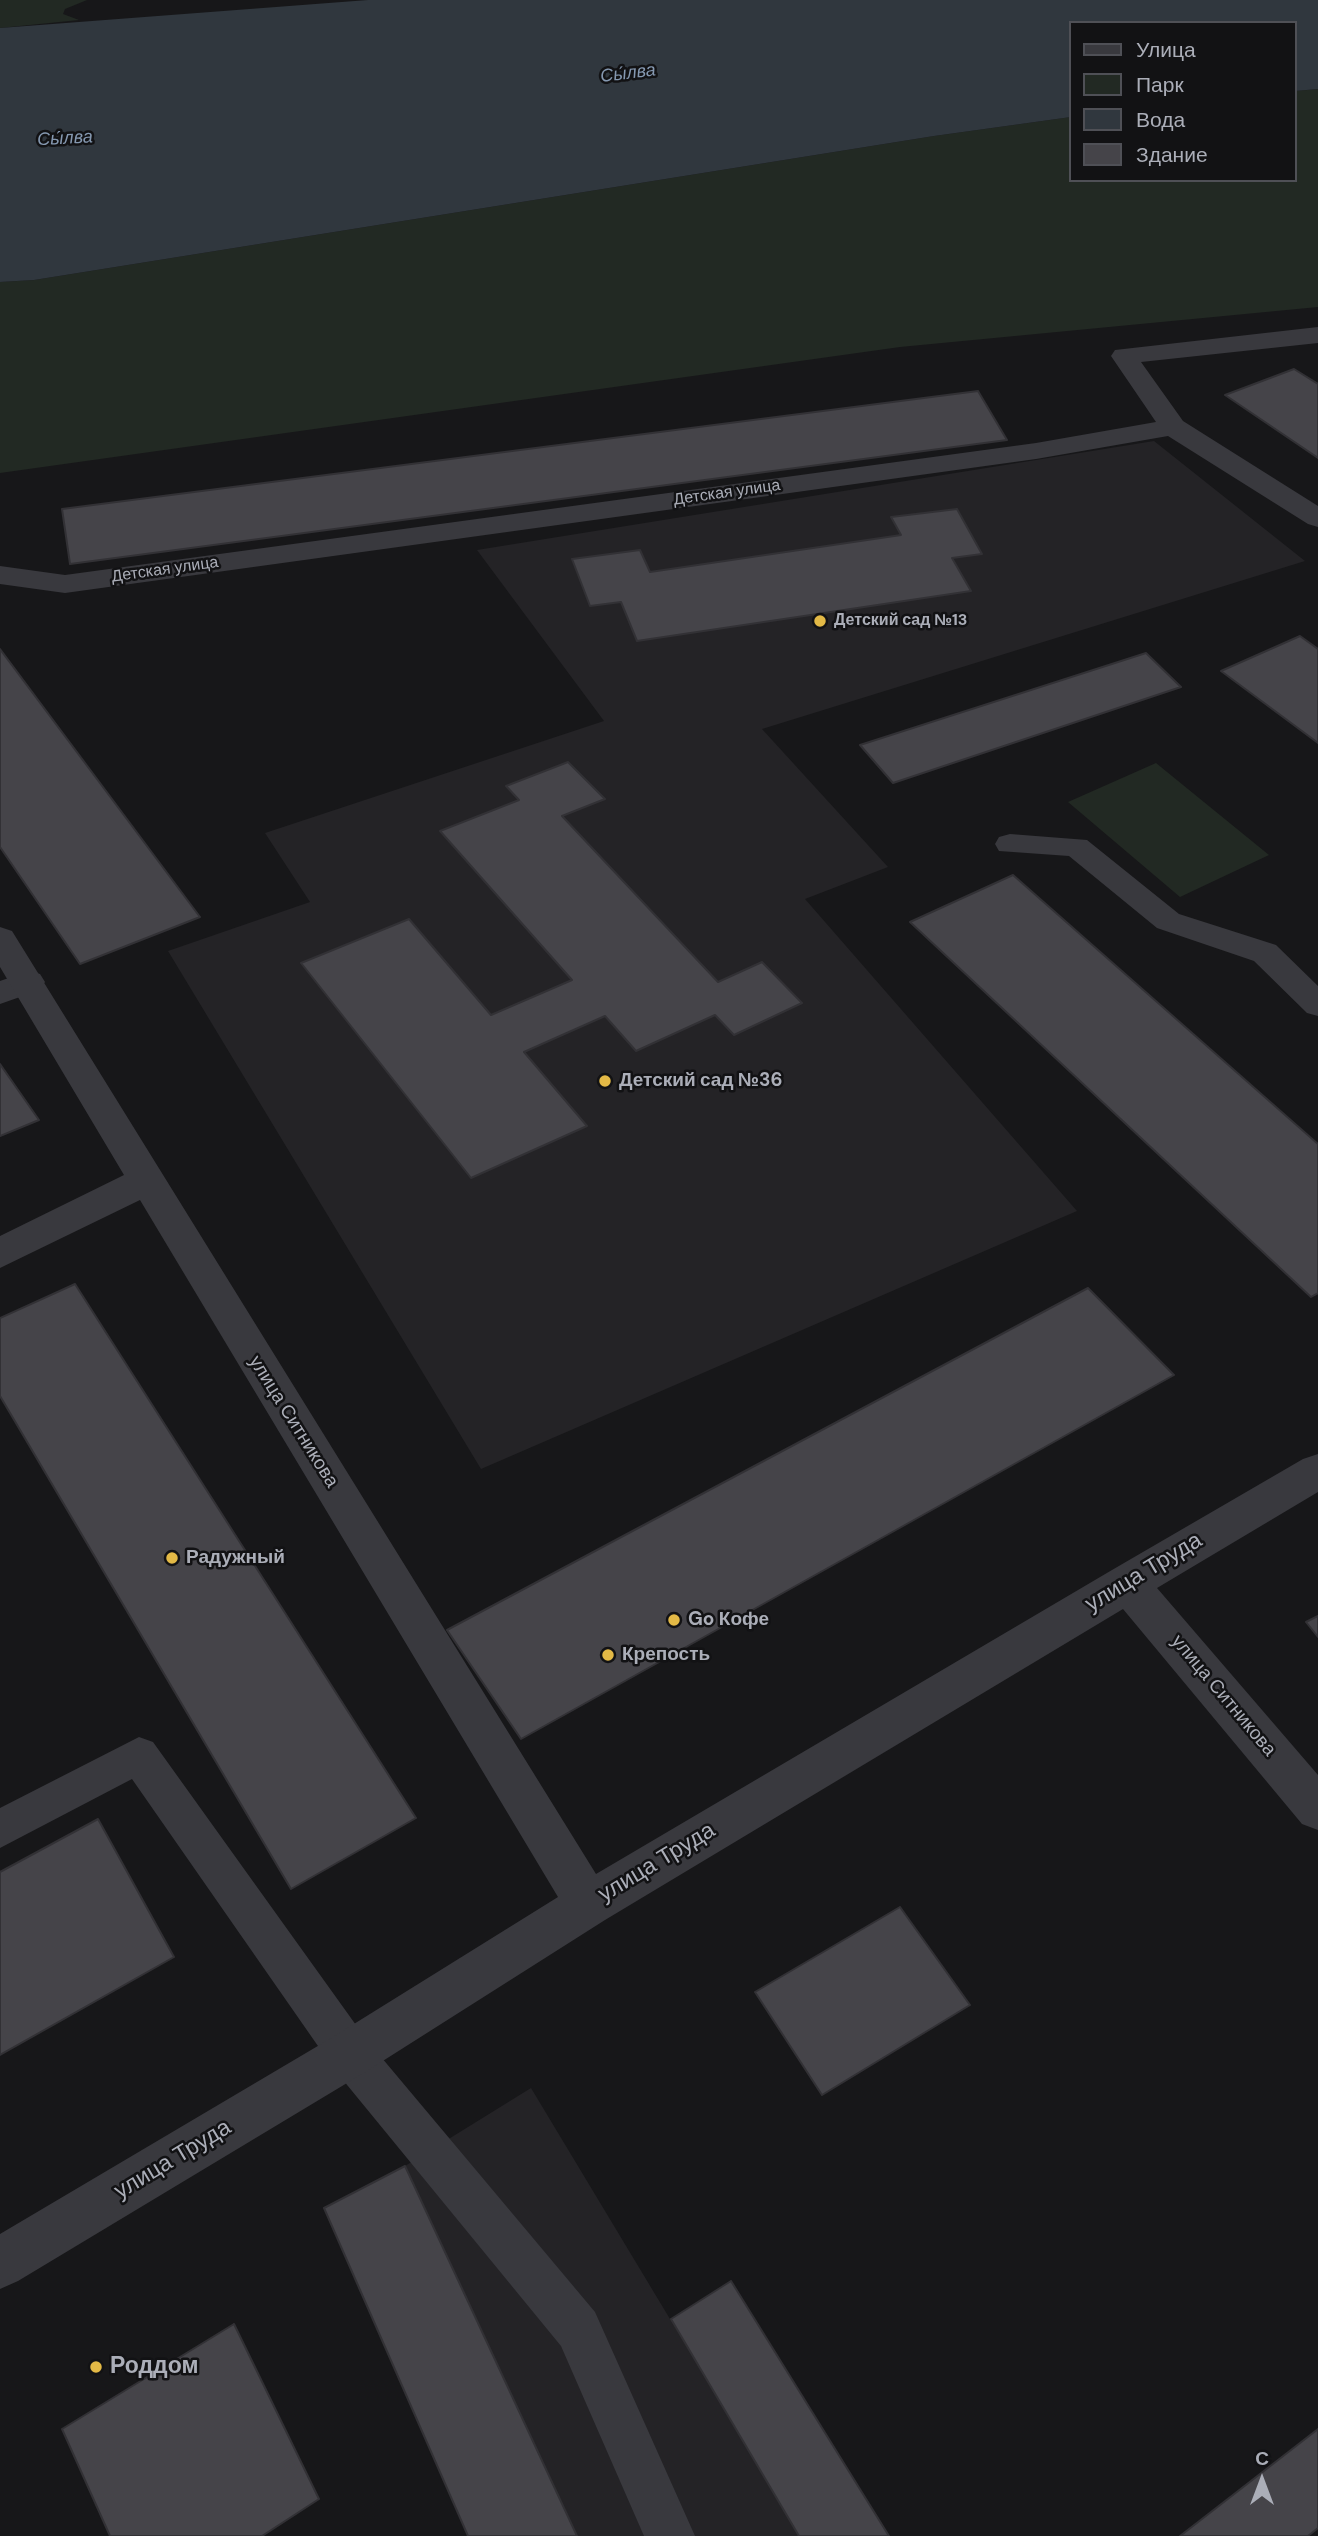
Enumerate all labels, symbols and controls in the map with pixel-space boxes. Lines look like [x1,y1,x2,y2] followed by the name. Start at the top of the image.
[1070,21,1297,182] legend
[1136,36,1196,64] text: Улица
[599,60,657,88] water label: Сы́лва
[1136,71,1184,99] text: Парк
[1136,106,1185,134] text: Вода
[37,127,93,151] water label: Сы́лва
[1136,141,1208,169] text: Здание
[672,476,782,510] street label: Детская улица
[110,553,220,587] street label: Детская улица
[834,611,967,631] place label: Детский сад №13
[812,613,828,629] marker: Детский сад №13
[619,1070,783,1092] place label: Детский сад №36
[597,1073,613,1089] marker: Детский сад №36
[243,1352,343,1492] street label: улица Ситникова
[1080,1527,1208,1619] street label: улица Труда
[186,1547,285,1569] place label: Радужный
[164,1550,180,1566] marker: Радужный
[688,1609,769,1631] place label: Go Кофе
[666,1612,682,1628] marker: Go Кофе
[1166,1631,1280,1761] street label: улица Ситникова
[622,1644,710,1666] place label: Крепость
[600,1647,616,1663] marker: Крепость
[593,1817,721,1909] street label: улица Труда
[109,2114,237,2206] street label: улица Труда
[110,2353,198,2381] place label: Роддом
[88,2359,104,2375] marker: Роддом
[1227,2445,1297,2515] north arrow
[1255,2446,1269,2471] text: С

